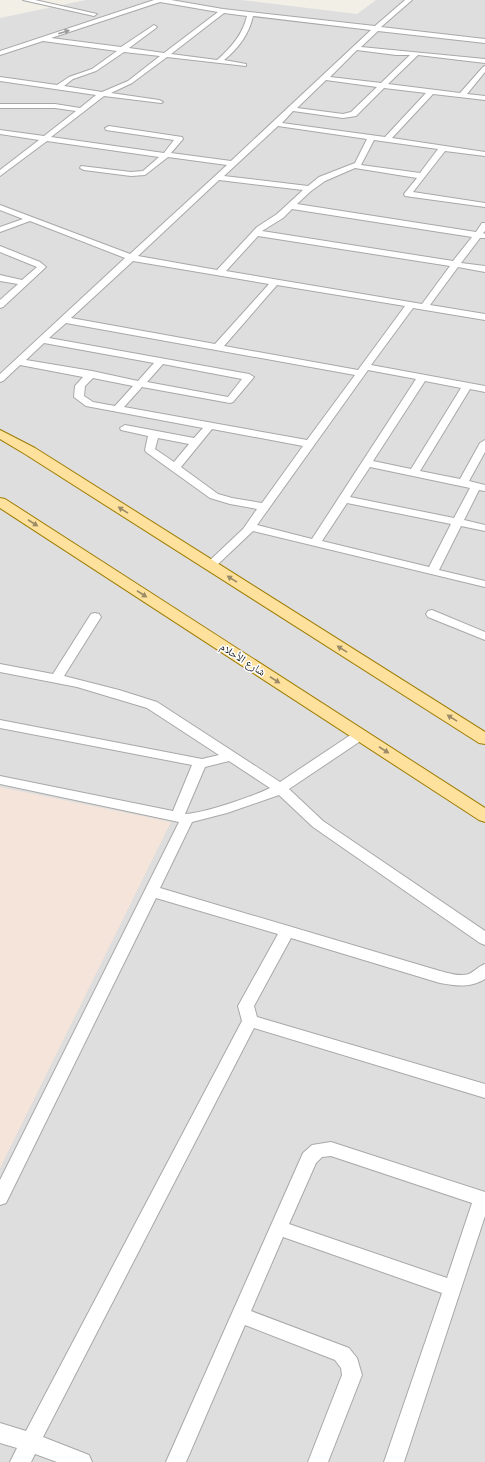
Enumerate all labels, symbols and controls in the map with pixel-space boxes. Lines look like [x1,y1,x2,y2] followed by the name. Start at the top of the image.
[58,29,70,35] one-way arrow
[117,506,129,513] one-way arrow
[28,519,38,527] one-way arrow
[227,575,238,583] one-way arrow
[137,590,147,598] one-way arrow
[218,639,268,679] street label: شارع الأحلام
[337,645,347,653] one-way arrow
[269,676,280,683] one-way arrow
[446,715,458,722] one-way arrow
[378,747,390,754] one-way arrow

